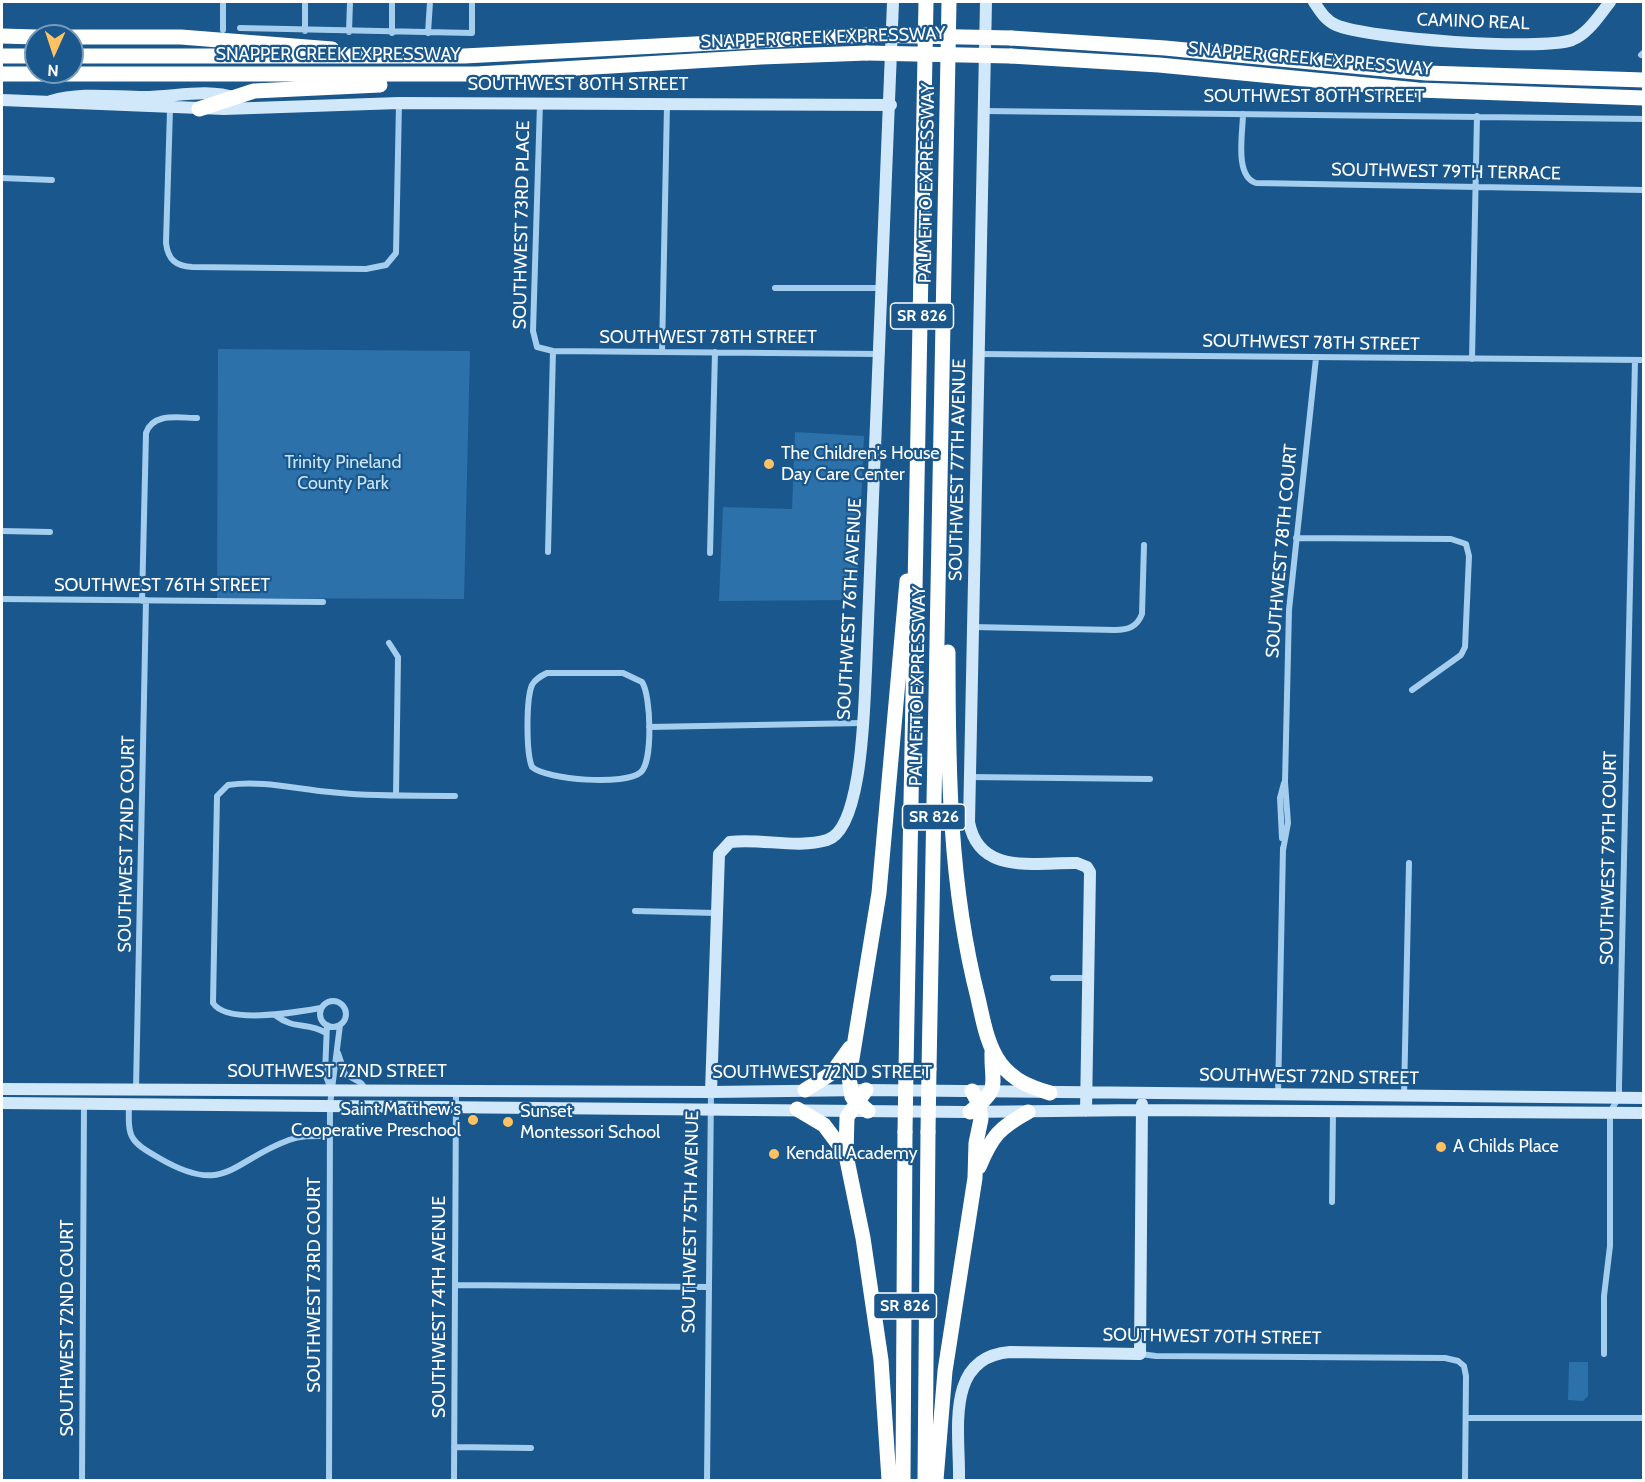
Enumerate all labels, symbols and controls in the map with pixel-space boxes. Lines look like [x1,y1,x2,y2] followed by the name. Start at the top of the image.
[1416,9,1530,35] street label: CAMINO REAL
[700,23,946,53] street label: SNAPPER CREEK EXPRESSWAY
[24,24,84,84] north arrow
[1187,38,1433,80] street label: SNAPPER CREEK EXPRESSWAY
[215,44,461,66] street label: SNAPPER CREEK EXPRESSWAY
[47,61,59,80] text: N
[468,74,688,96] street label: SOUTHWEST 80TH STREET
[914,83,940,283] street label: PALMETTO EXPRESSWAY
[1204,86,1424,108] street label: SOUTHWEST 80TH STREET
[509,120,535,330] street label: SOUTHWEST 73RD PLACE
[1331,159,1561,185] street label: SOUTHWEST 79TH TERRACE
[890,303,954,329] road number: SR 826
[599,327,817,349] street label: SOUTHWEST 78TH STREET
[1202,330,1420,356] street label: SOUTHWEST 78TH STREET
[945,359,971,581] street label: SOUTHWEST 77TH AVENUE
[781,443,940,486] place label: The Children's House Day Care Center
[1262,443,1302,659] street label: SOUTHWEST 78TH COURT
[285,452,401,494] park label: Trinity Pineland County Park
[762,457,776,471] marker: The Children's House Day Care Center
[833,497,867,721] street label: SOUTHWEST 76TH AVENUE
[54,575,270,597] street label: SOUTHWEST 76TH STREET
[905,586,931,786] street label: PALMETTO EXPRESSWAY
[114,735,140,953] street label: SOUTHWEST 72ND COURT
[1596,751,1622,965] street label: SOUTHWEST 79TH COURT
[902,804,966,830] road number: SR 826
[227,1061,447,1083] street label: SOUTHWEST 72ND STREET
[712,1062,932,1084] street label: SOUTHWEST 72ND STREET
[1199,1064,1419,1090] street label: SOUTHWEST 72ND STREET
[291,1099,461,1142] place label: Saint Matthew's Cooperative Preschool
[520,1101,660,1144] place label: Sunset Montessori School
[678,1110,704,1334] street label: SOUTHWEST 75TH AVENUE
[466,1113,480,1127] marker: Saint Matthew's Cooperative Preschool
[501,1115,515,1129] marker: Sunset Montessori School
[1453,1136,1559,1158] place label: A Childs Place
[1434,1140,1448,1154] marker: A Childs Place
[786,1143,918,1165] place label: Kendall Academy
[767,1147,781,1161] marker: Kendall Academy
[304,1177,326,1393] street label: SOUTHWEST 73RD COURT
[429,1196,451,1418] street label: SOUTHWEST 74TH AVENUE
[57,1219,79,1437] street label: SOUTHWEST 72ND COURT
[874,1293,936,1319] road number: SR 826
[1102,1324,1322,1350] street label: SOUTHWEST 70TH STREET

